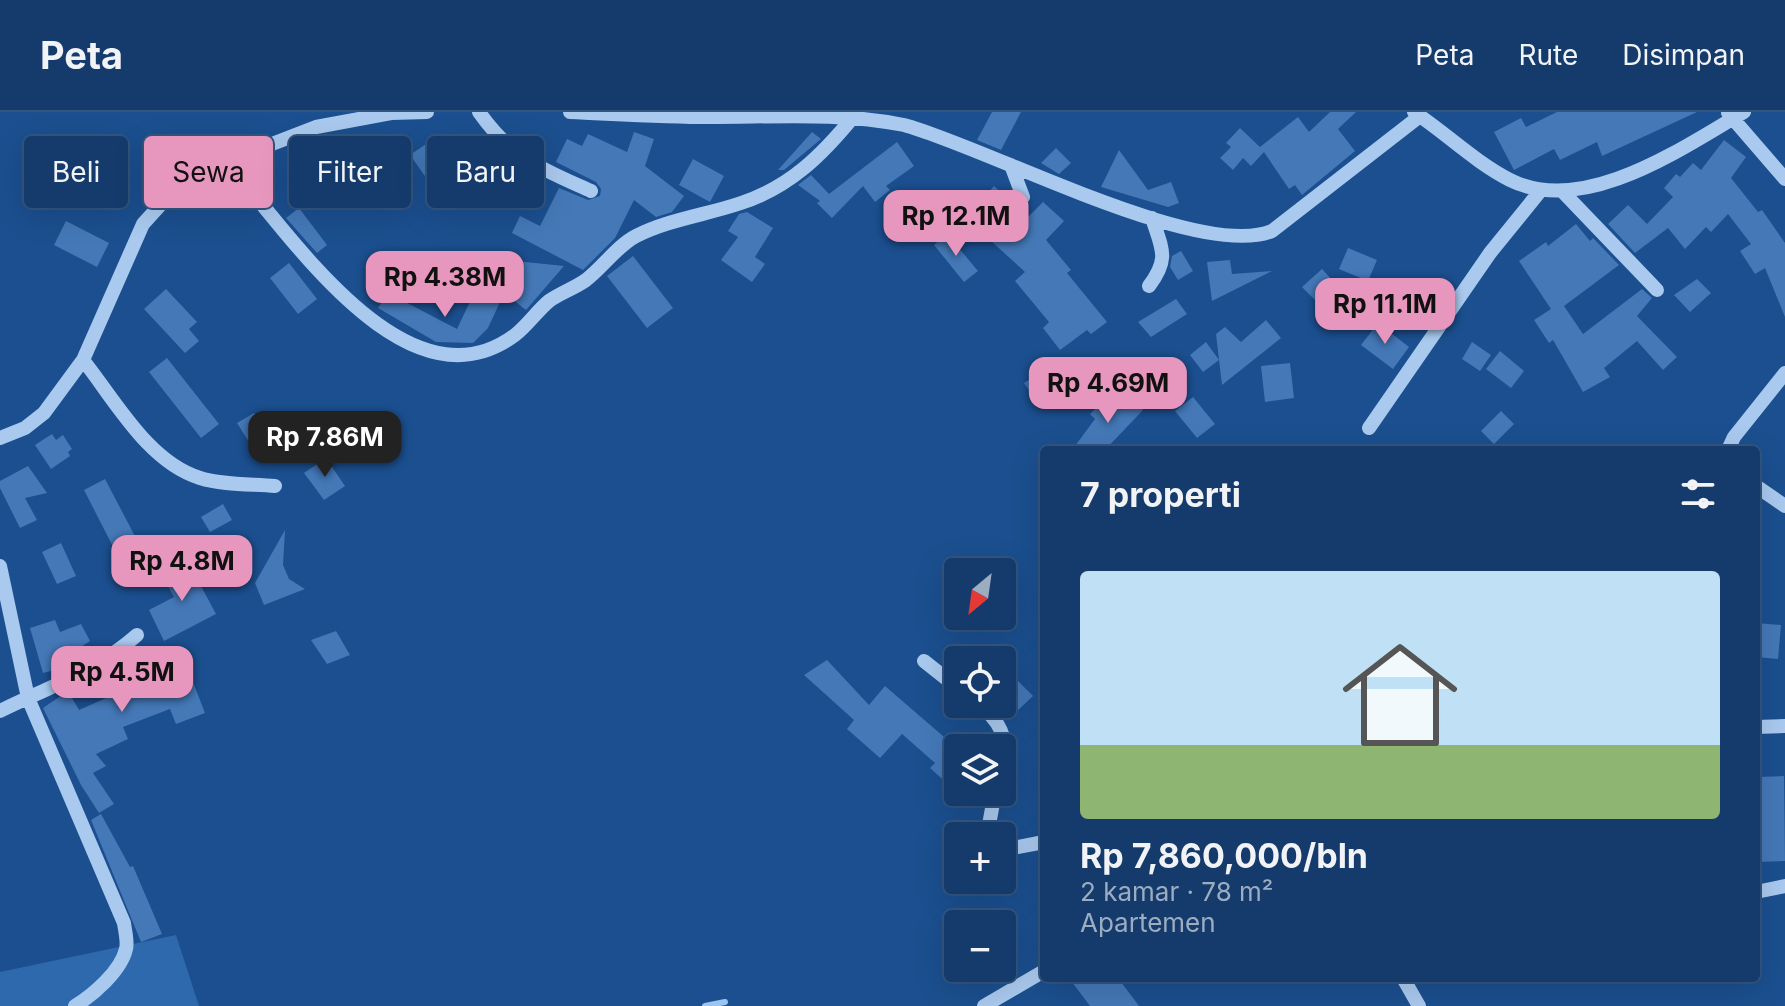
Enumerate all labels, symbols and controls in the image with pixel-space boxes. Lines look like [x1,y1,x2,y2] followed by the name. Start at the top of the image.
[40,32,123,78] text: Peta
[1415,38,1474,72] text: Peta
[1518,38,1578,72] text: Rute
[1622,38,1745,72] text: Disimpan
[24,136,128,208] chip: Beli
[144,136,273,208] chip: Sewa
[289,136,411,208] chip: Filter
[427,136,544,208] chip: Baru
[873,190,1039,258] pin: Rp 12.1M
[902,200,1010,231] text: Rp 12.1M
[362,251,528,319] pin: Rp 4.38M
[384,261,506,292] text: Rp 4.38M
[1302,278,1468,346] pin: Rp 11.1M
[1333,288,1437,319] text: Rp 11.1M
[1025,357,1191,425] pin: Rp 4.69M
[1047,367,1169,398] text: Rp 4.69M
[242,411,408,479] pin: Rp 7.86M
[266,421,384,452] text: Rp 7.86M
[1676,472,1720,516] icon: filters
[1080,474,1241,515] text: 7 properti
[108,535,256,603] pin: Rp 4.8M
[129,545,235,576] text: Rp 4.8M
[944,558,1016,630] north arrow
[944,558,1016,982] map controls
[1328,623,1472,767] icon: home
[48,646,196,714] pin: Rp 4.5M
[944,646,1016,718] button: locate
[69,656,175,687] text: Rp 4.5M
[944,734,1016,806] button: layers
[944,822,1016,894] button: +
[1080,835,1368,876] text: Rp 7,860,000/bln
[1080,876,1273,907] text: 2 kamar · 78 m²
[1080,907,1216,938] text: Apartemen
[944,910,1016,982] button: −

